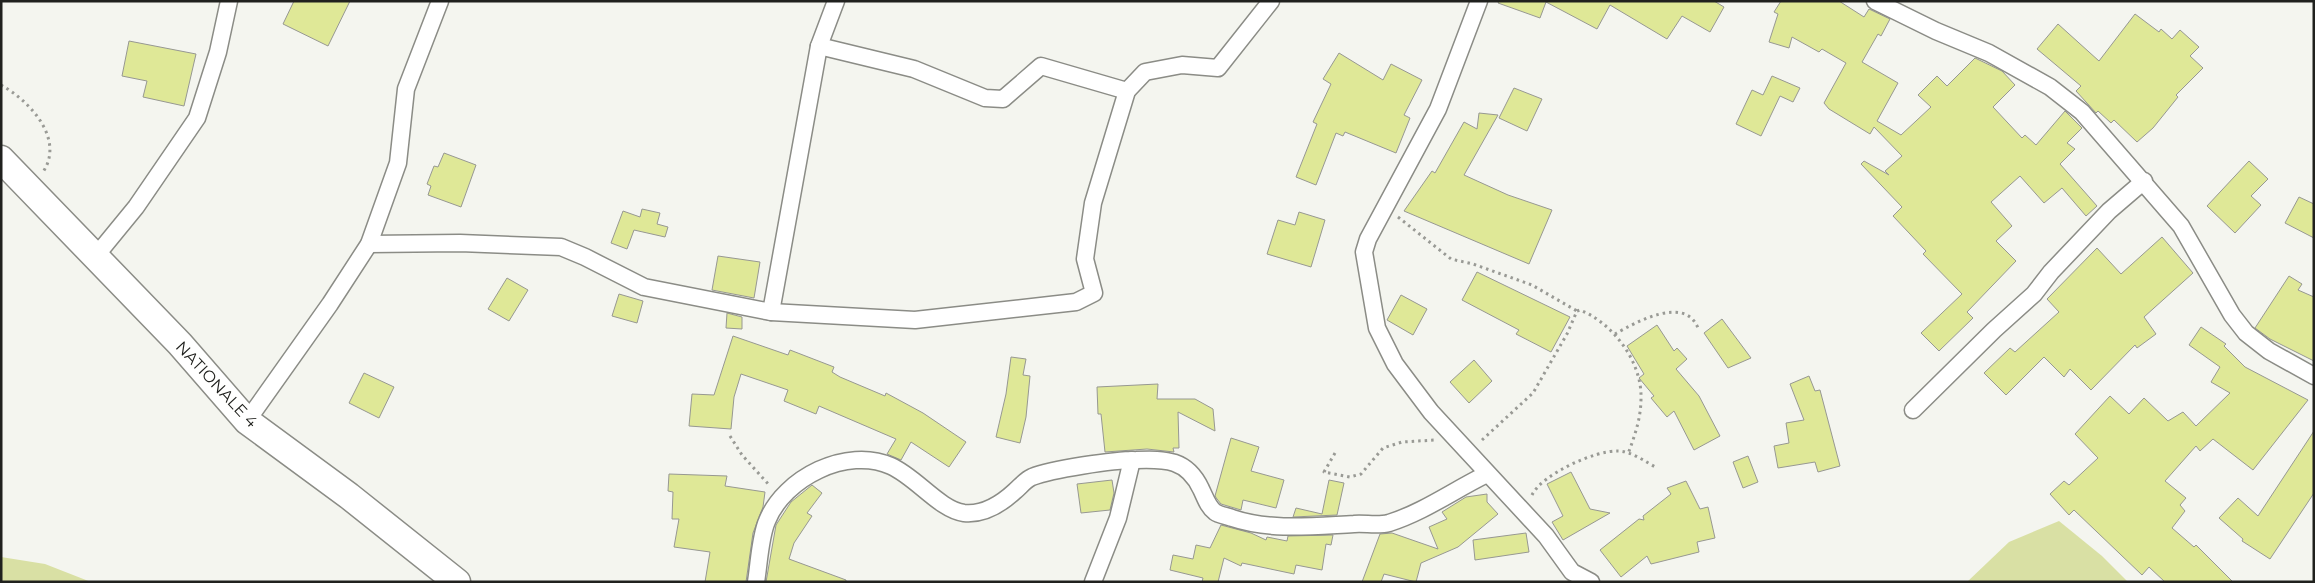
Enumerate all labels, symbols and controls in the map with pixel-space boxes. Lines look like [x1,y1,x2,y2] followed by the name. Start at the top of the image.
[172,337,262,432] street label: NATIONALE 4

